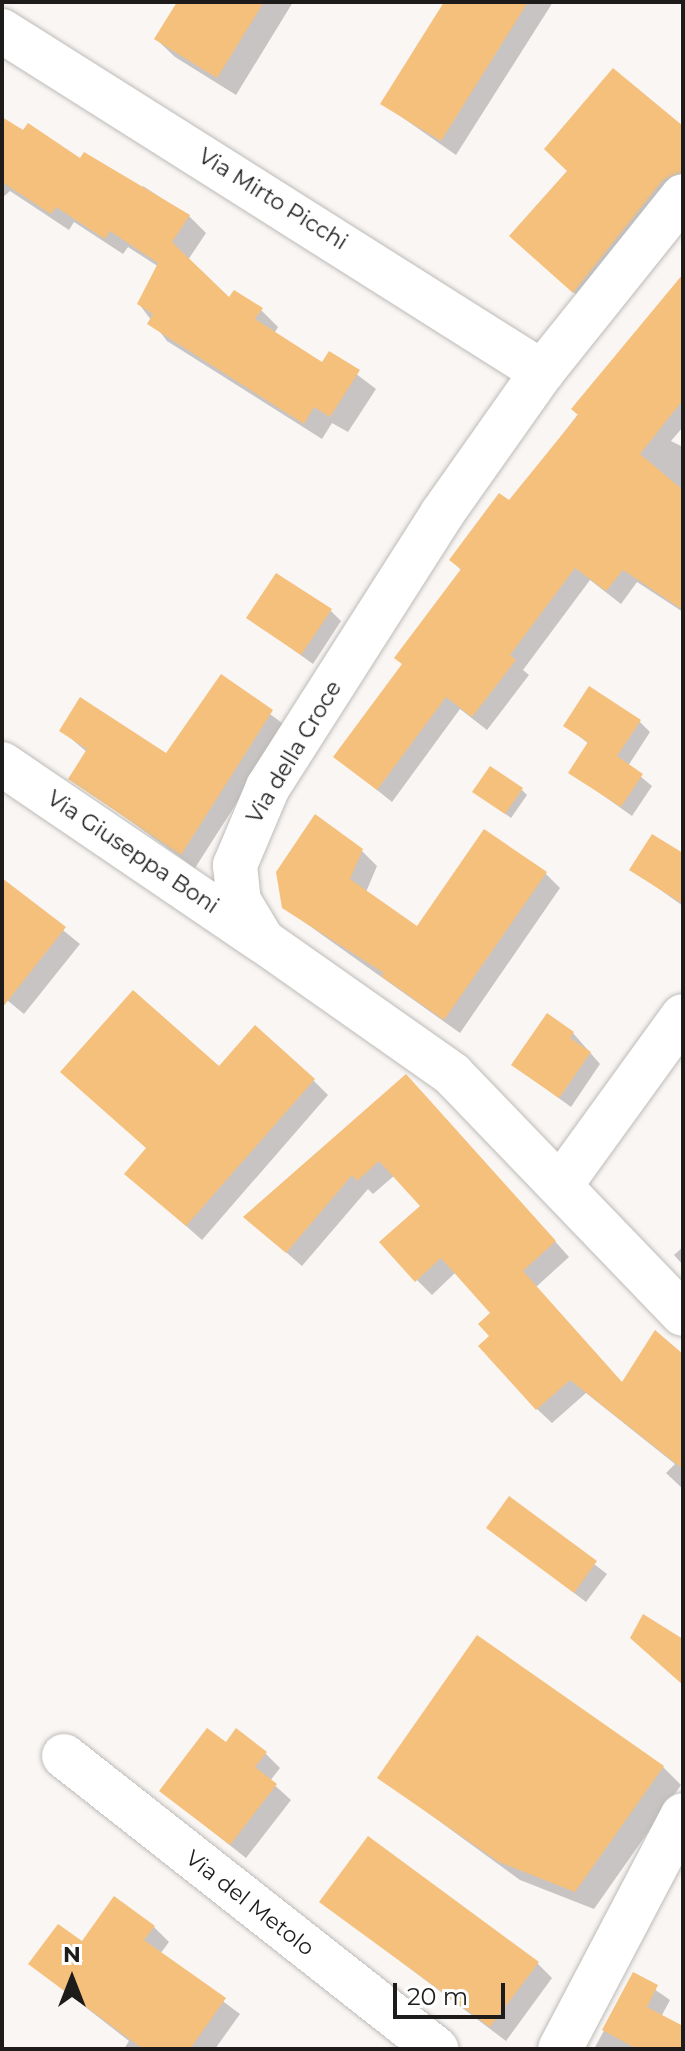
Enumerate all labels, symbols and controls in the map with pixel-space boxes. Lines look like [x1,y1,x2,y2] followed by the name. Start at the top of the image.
[194,143,352,255] street label: Via Mirto Picchi
[241,676,347,828] street label: Via della Croce
[42,785,224,919] street label: Via Giuseppa Boni
[180,1845,320,1961] street label: Via del Metolo
[32,1939,112,2019] north arrow
[63,1941,81,1968] text: N
[397,1967,509,2017] scale bar
[407,1982,468,2011] text: 20 m

